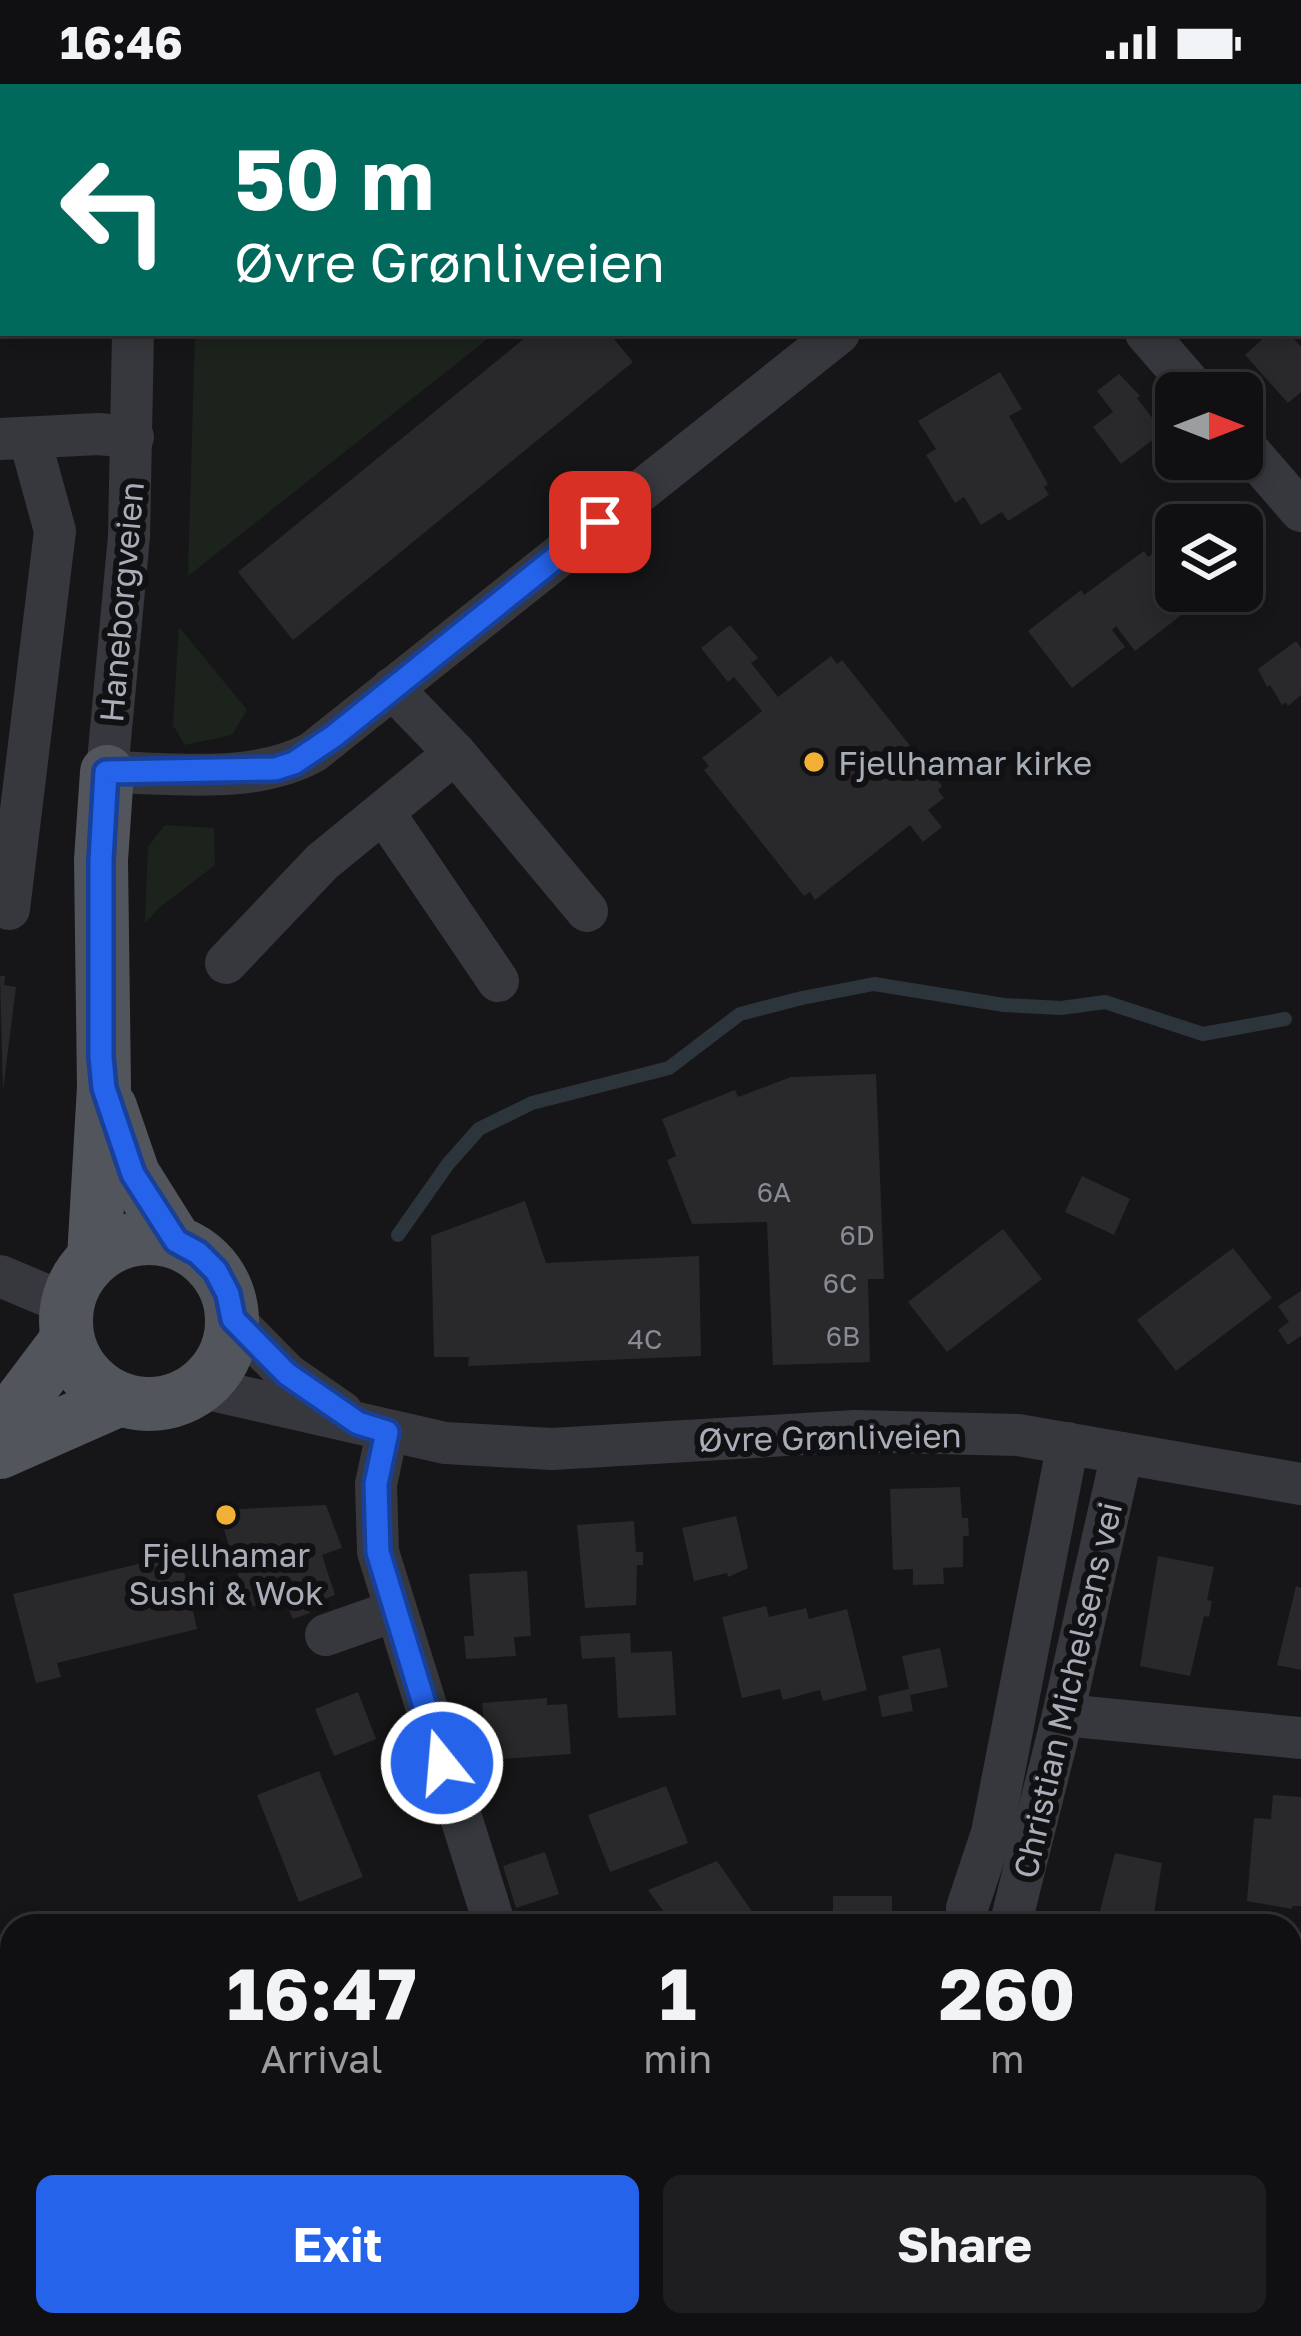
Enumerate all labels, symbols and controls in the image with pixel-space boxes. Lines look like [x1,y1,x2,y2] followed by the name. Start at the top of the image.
[60,15,183,69] text: 16:46
[234,128,434,228] text: 50 m
[36,132,192,288] icon: left
[234,229,665,294] text: Øvre Grønliveien
[1155,372,1263,480] north arrow
[1155,372,1263,612] map controls
[549,471,651,573] pin
[91,480,151,724] street label: Haneborgveien
[567,489,633,555] icon: arrive
[1155,504,1263,612] button: layers
[838,743,1092,782] place label: Fjellhamar kirke
[801,749,827,775] marker: Fjellhamar kirke
[757,1176,791,1208] house number: 6A
[839,1219,875,1251] house number: 6D
[823,1267,857,1299] house number: 6C
[826,1320,860,1352] house number: 6B
[628,1323,662,1355] house number: 4C
[698,1415,962,1459] street label: Øvre Grønliveien
[1005,1498,1129,1882] street label: Christian Michelsens vei
[213,1502,239,1528] marker: Fjellhamar Sushi & Wok
[128,1535,324,1612] place label: Fjellhamar Sushi & Wok
[379,1700,505,1826] position arrow
[227,1949,417,2036] text: 16:47
[659,1949,696,2036] text: 1
[939,1949,1075,2036] text: 260
[261,2035,383,2082] text: Arrival
[643,2035,712,2082] text: min
[990,2035,1024,2082] text: m
[36,2175,639,2313] button: Exit
[663,2175,1266,2313] button: Share

